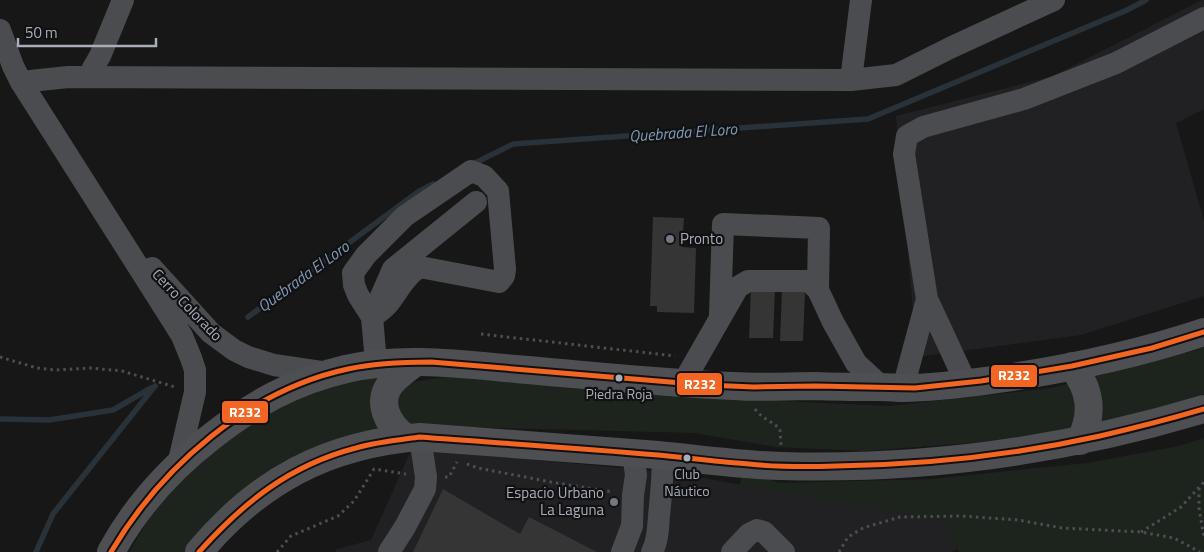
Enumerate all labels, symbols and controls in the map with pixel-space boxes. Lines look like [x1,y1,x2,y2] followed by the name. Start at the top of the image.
[18,15,155,47] scale bar
[25,21,58,44] text: 50 m
[628,116,739,148] water label: Quebrada El Loro
[680,227,723,250] place label: Pronto
[664,233,676,245] marker: Pronto
[252,234,355,318] water label: Quebrada El Loro
[147,263,228,346] street label: Cerro Colorado
[990,364,1038,388] line badge: R232
[998,364,1030,385] text: R232
[676,372,723,396] line badge: R232
[614,373,624,383] marker: Piedra Roja
[684,373,716,394] text: R232
[586,383,652,404] place label: Piedra Roja
[221,400,269,424] line badge: R232
[229,401,261,422] text: R232
[682,453,692,463] marker: Club Náutico
[664,463,710,501] place label: Club Náutico
[506,481,604,521] place label: Espacio Urbano La Laguna
[608,496,620,508] marker: Espacio Urbano La Laguna

